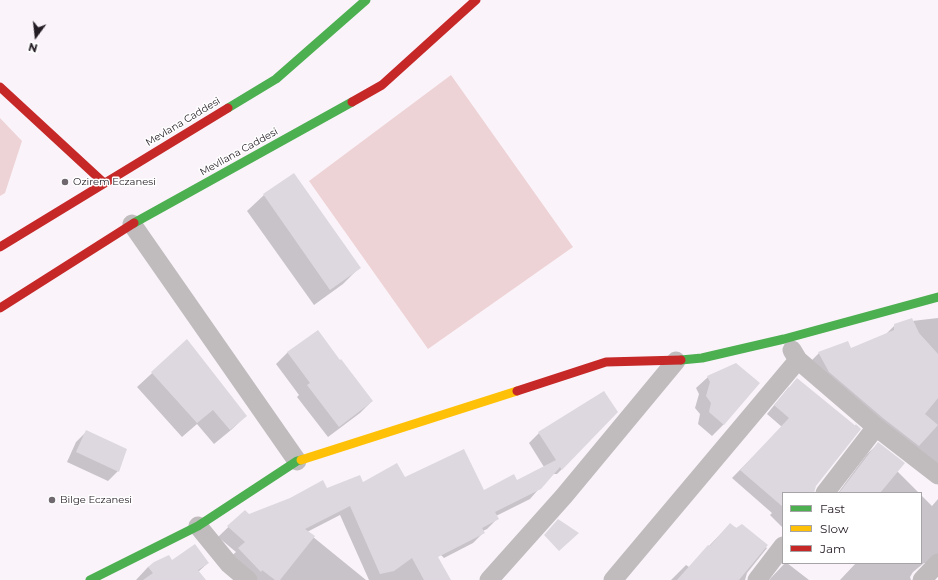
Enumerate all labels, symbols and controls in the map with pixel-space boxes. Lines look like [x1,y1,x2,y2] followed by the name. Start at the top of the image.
[16,16,56,56] north arrow
[27,40,39,56] text: N
[144,95,222,149] street label: Mevlana Caddesi
[198,126,280,178] street label: Mevllana Caddesi
[73,176,156,188] place label: Ozirem Eczanesi
[60,177,70,187] marker: Ozirem Eczanesi
[782,492,922,564] legend
[60,494,132,506] place label: Bilge Eczanesi
[47,495,57,505] marker: Bilge Eczanesi
[820,501,845,516] text: Fast
[820,521,849,536] text: Slow
[820,541,846,556] text: Jam

